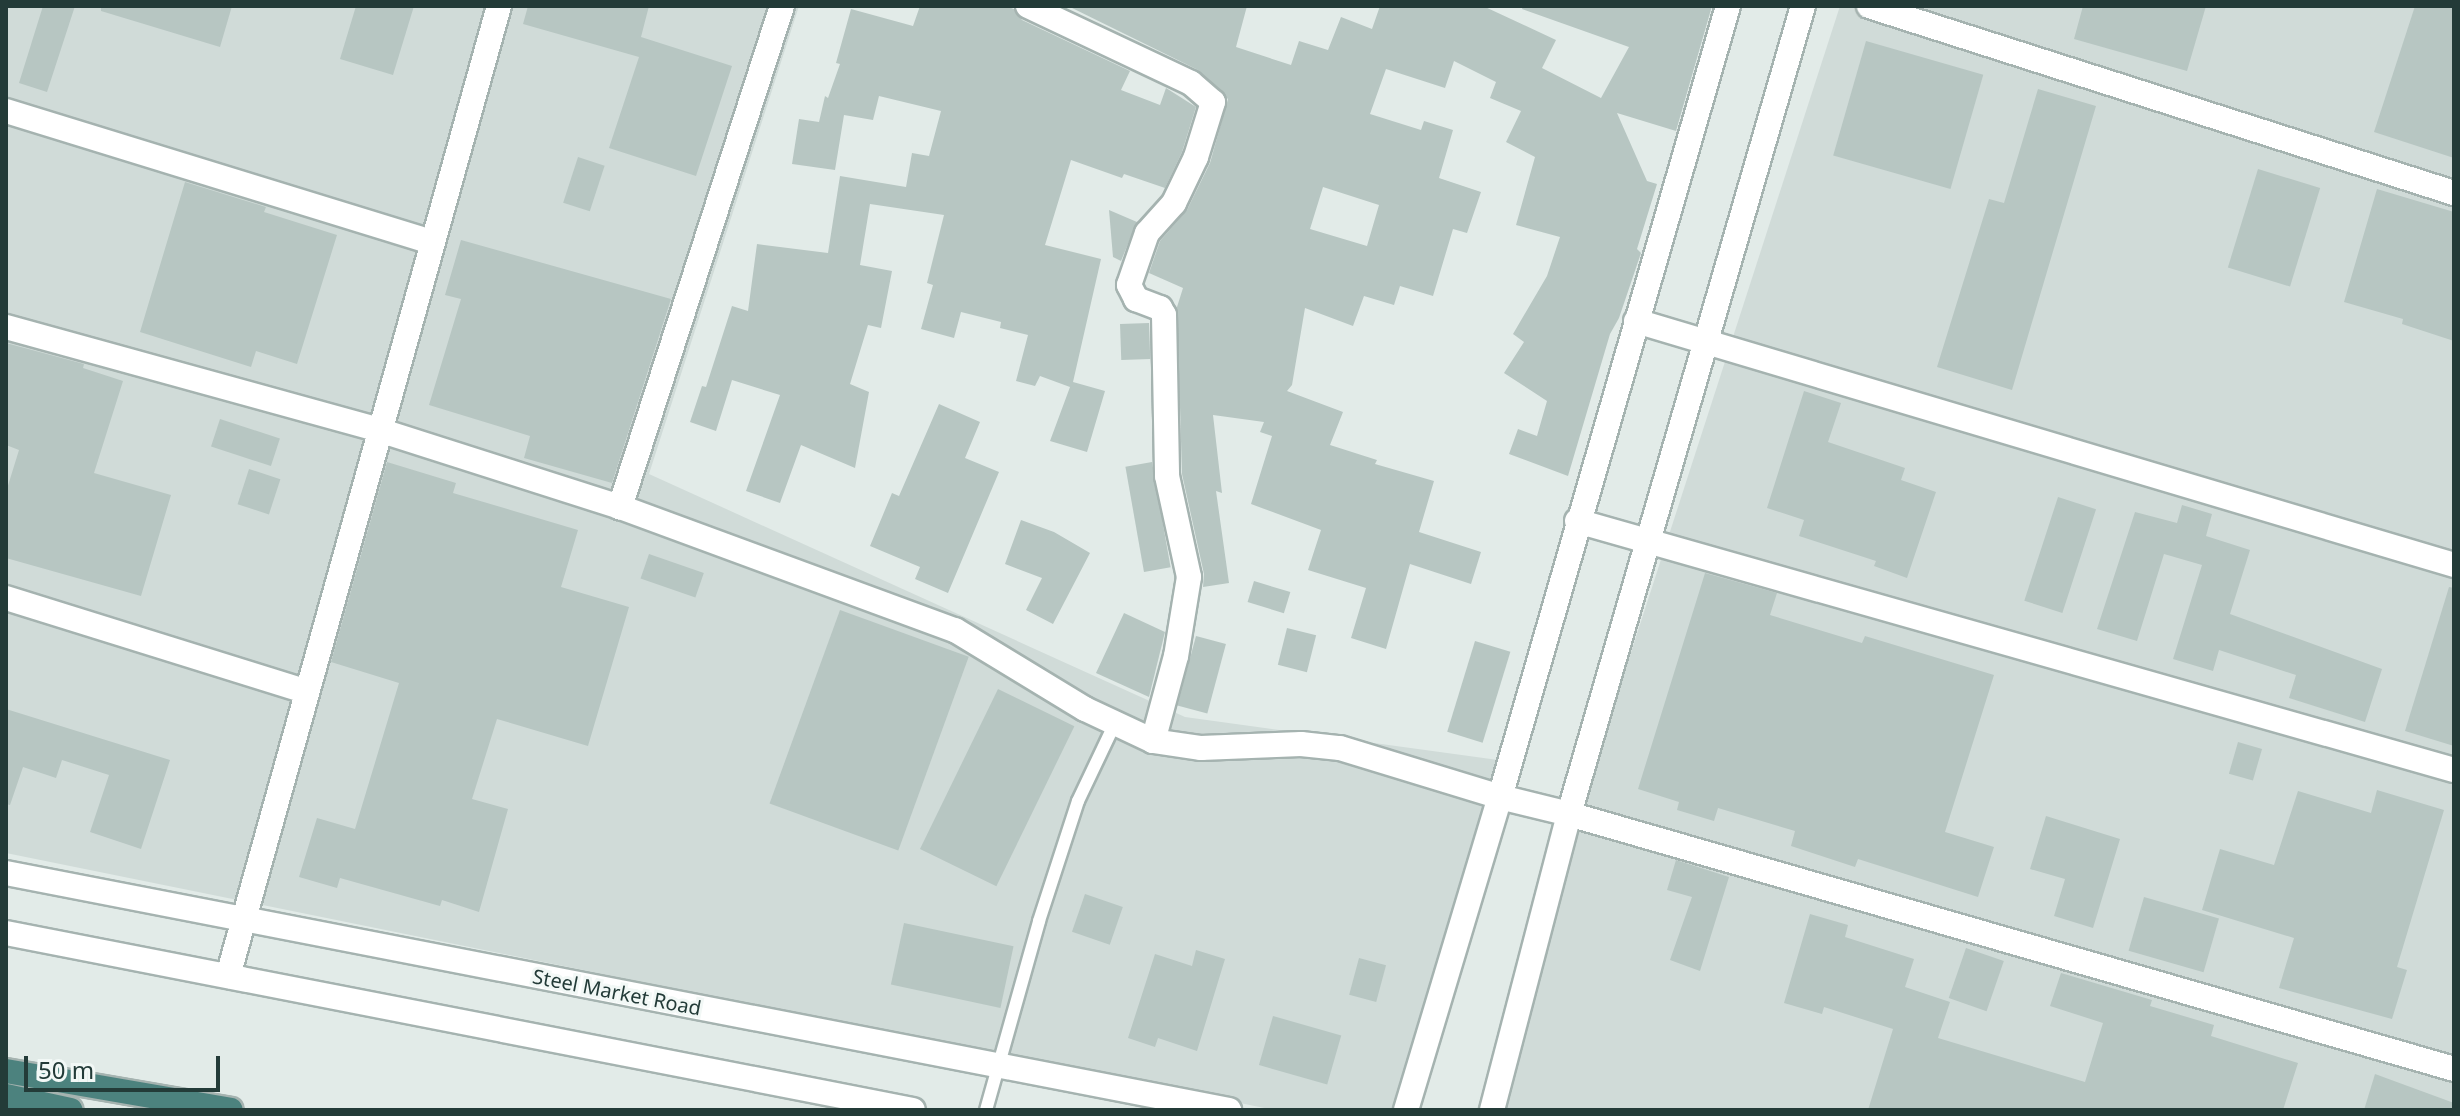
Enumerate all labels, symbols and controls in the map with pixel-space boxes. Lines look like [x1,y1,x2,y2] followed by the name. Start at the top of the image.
[531,964,703,1020] street label: Steel Market Road
[28,1040,224,1090] scale bar
[38,1053,94,1086] text: 50 m

